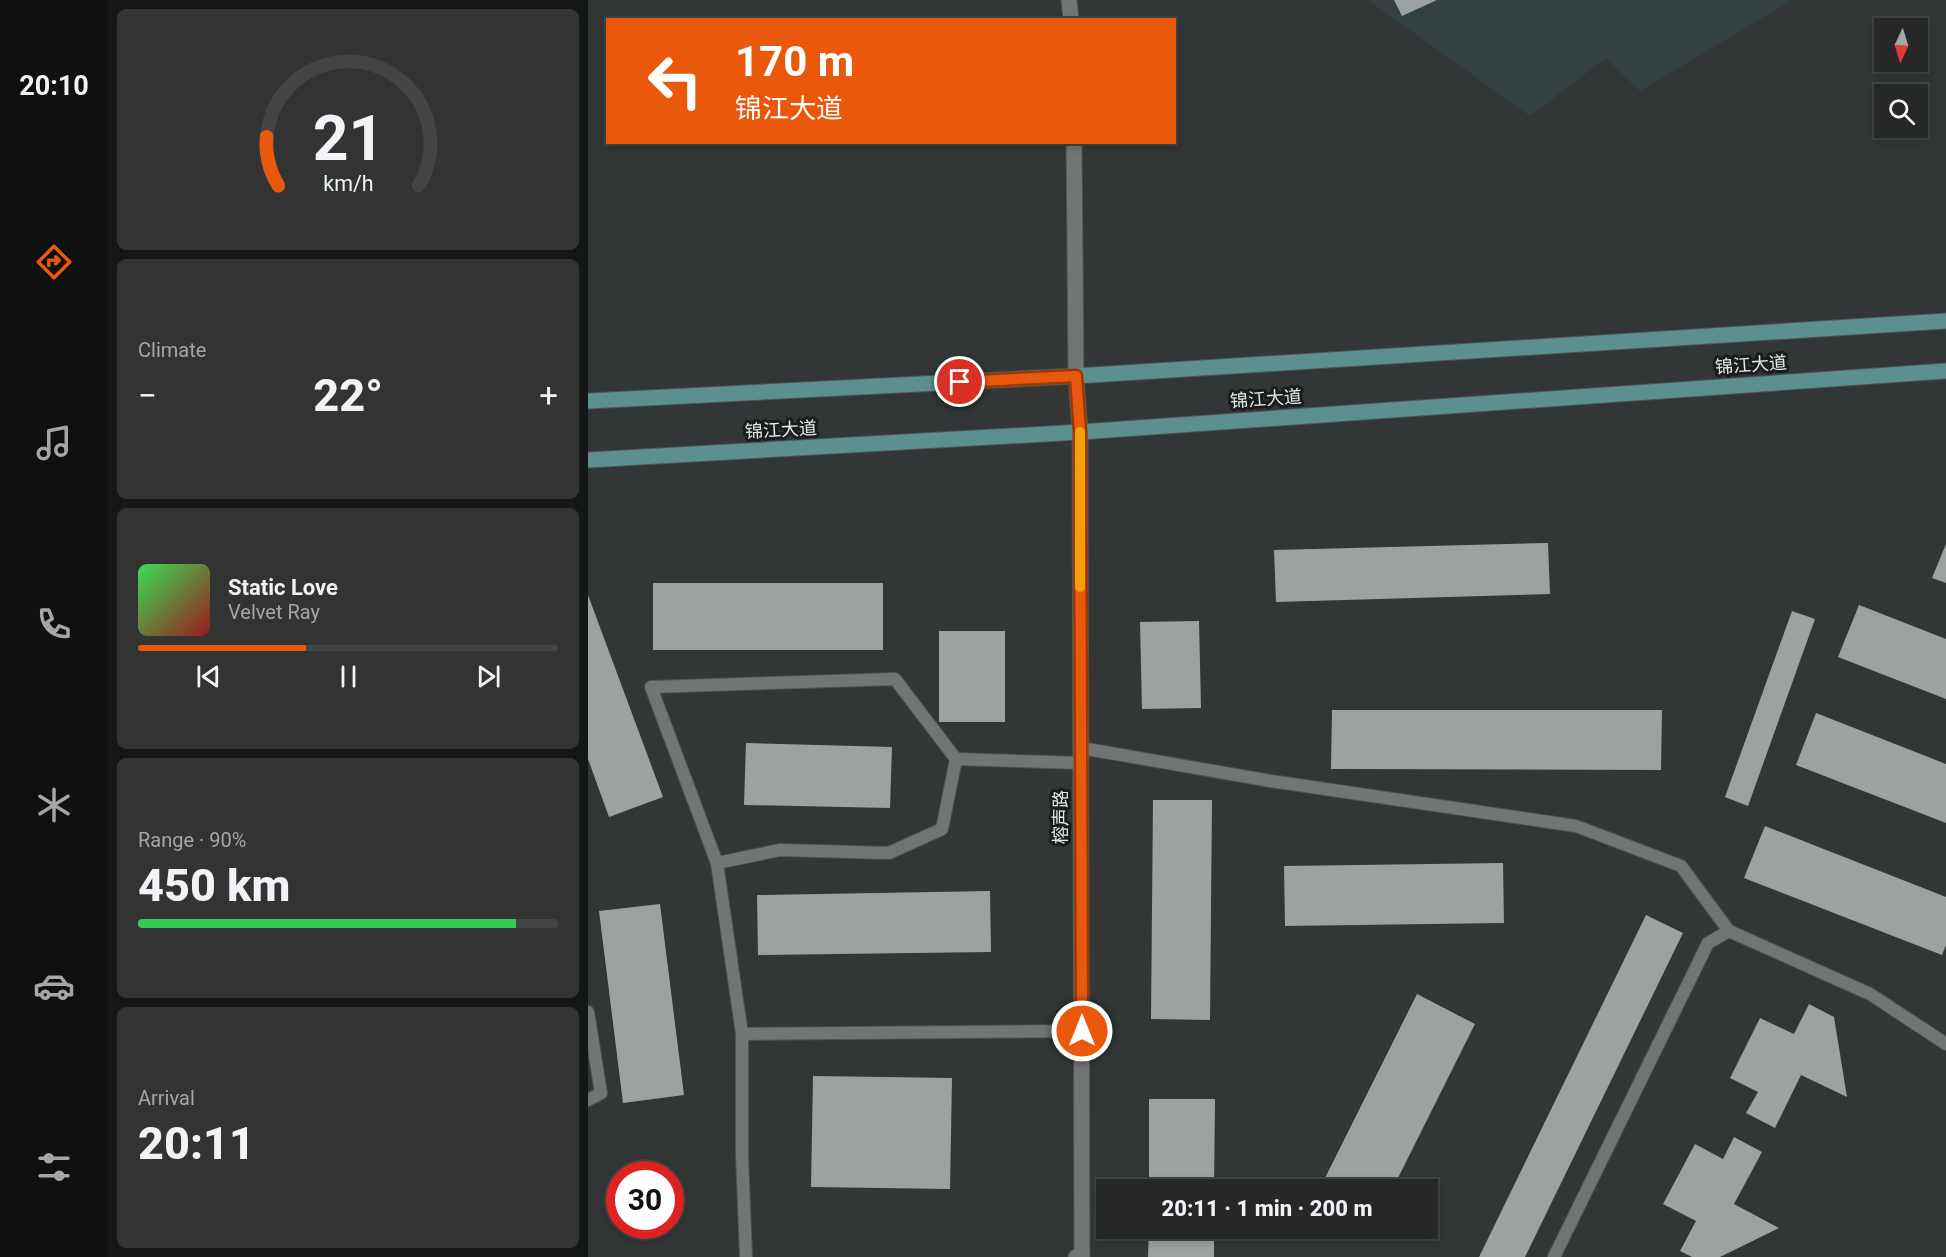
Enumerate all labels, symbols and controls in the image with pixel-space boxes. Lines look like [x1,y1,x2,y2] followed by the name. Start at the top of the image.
[1874,18,1928,72] north arrow
[1874,18,1928,138] map controls
[735,37,854,86] text: 170 m
[636,42,714,120] icon: left
[19,70,89,102] text: 20:10
[1874,84,1928,138] button: search
[735,93,843,125] text: 锦江大道
[312,102,384,175] text: 21
[323,172,373,197] text: km/h
[33,241,75,283] icon: directions
[138,338,206,362] text: Climate
[1714,352,1788,377] street label: 锦江大道
[934,356,985,407] pin
[943,365,976,398] icon: arrive
[313,369,383,422] text: 22°
[138,376,157,415] text: −
[539,376,558,415] text: +
[1229,386,1303,411] street label: 锦江大道
[744,417,817,442] street label: 锦江大道
[33,422,75,464] icon: music
[228,575,338,600] text: Static Love
[228,600,320,624] text: Velvet Ray
[33,603,75,645] icon: phone
[192,660,225,693] icon: previous
[332,660,365,693] icon: pause
[472,660,505,693] icon: next
[33,784,75,826] icon: climate
[1050,790,1071,844] street label: 榕声路
[138,828,246,852] text: Range · 90%
[138,859,290,912] text: 450 km
[33,965,75,1007] icon: car
[1050,999,1114,1063] position arrow
[138,1086,195,1110] text: Arrival
[138,1117,255,1170] text: 20:11
[33,1146,75,1188] icon: filters
[606,1161,684,1239] speed limit sign: 30
[1162,1196,1372,1221] text: 20:11 · 1 min · 200 m

